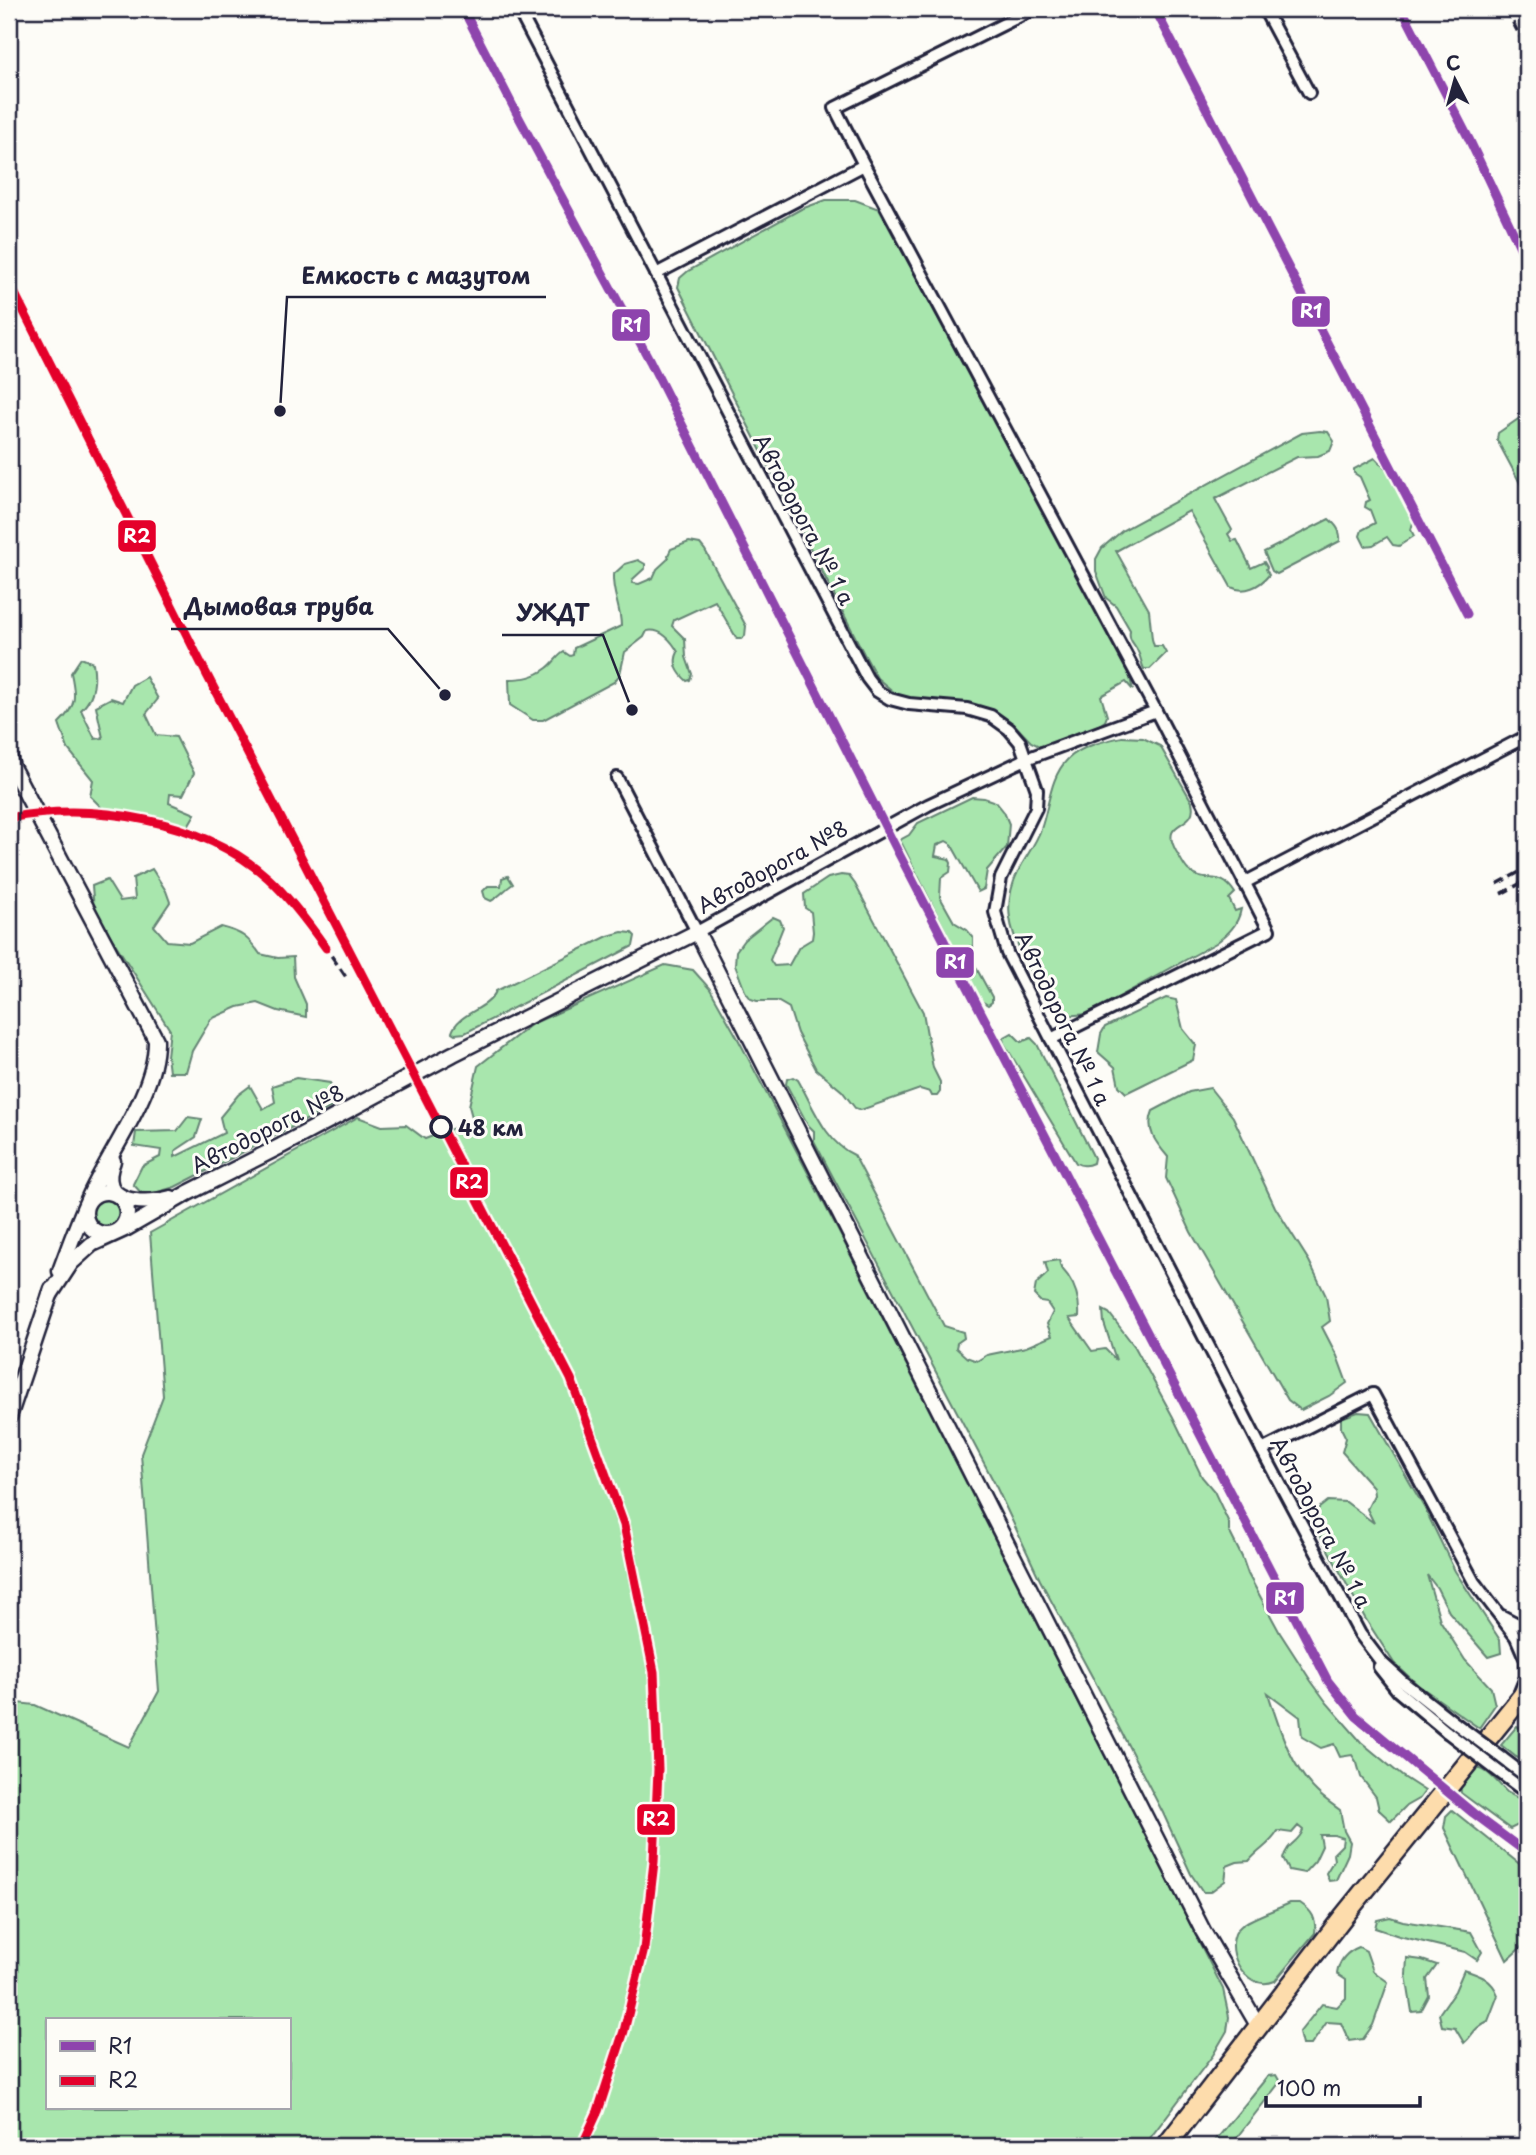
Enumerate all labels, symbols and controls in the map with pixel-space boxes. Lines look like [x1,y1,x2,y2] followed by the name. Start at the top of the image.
[1420,46,1490,116] north arrow
[1445,47,1462,77] text: С
[287,253,546,297] callout: Емкость с мазутом
[301,257,531,292] text: Емкость с мазутом
[1291,295,1331,328] line badge: R1
[1300,296,1322,324] text: R1
[611,308,651,342] line badge: R1
[620,310,642,338] text: R1
[746,428,864,610] street label: Автодорога № 1 а
[117,519,157,553] line badge: R2
[123,521,151,549] text: R2
[171,585,388,629] callout: Дымовая труба
[183,588,374,623] text: Дымовая труба
[502,591,603,635] callout: УЖДТ
[516,594,590,629] text: УЖДТ
[691,811,853,921] street label: Автодорога №8
[1008,926,1120,1110] street label: Автодорога № 1 а
[935,946,975,979] line badge: R1
[944,947,966,975] text: R1
[185,1076,349,1180] street label: Автодорога №8
[458,1111,524,1143] place label: 48 км
[430,1116,452,1138] marker: 48 км
[449,1166,489,1199] line badge: R2
[455,1167,483,1195] text: R2
[1263,1431,1381,1613] street label: Автодорога № 1 а
[1265,1581,1305,1615] line badge: R1
[1274,1583,1296,1611] text: R1
[636,1803,676,1836] line badge: R2
[642,1804,670,1832] text: R2
[46,2018,290,2110] legend
[108,2029,132,2061] text: R1
[108,2063,138,2095] text: R2
[1266,2064,1420,2108] scale bar
[1277,2071,1341,2103] text: 100 m

